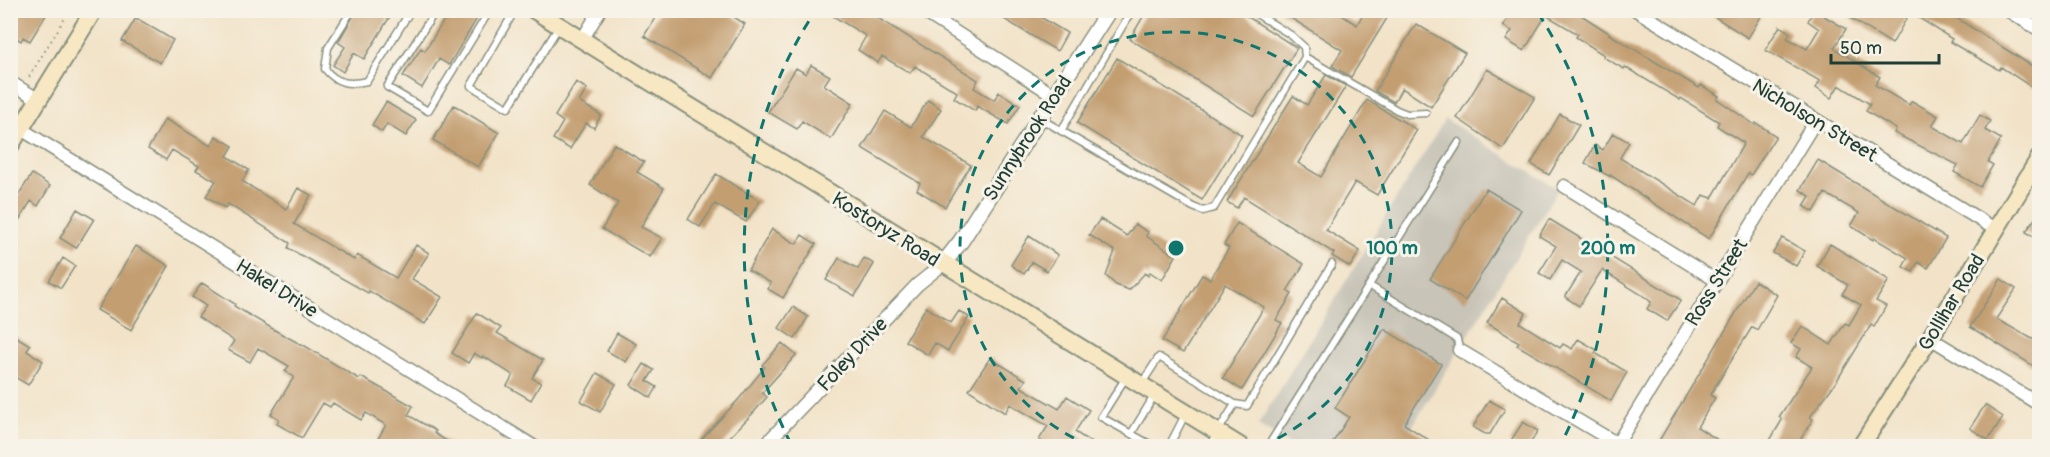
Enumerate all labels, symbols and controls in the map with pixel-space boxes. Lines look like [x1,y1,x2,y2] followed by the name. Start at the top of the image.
[1831,27,1939,65] scale bar
[1840,37,1882,60] text: 50 m
[978,71,1077,206] street label: Sunnybrook Road
[1748,73,1883,168] street label: Nicholson Street
[827,186,944,272] street label: Kostoryz Road
[1680,233,1754,331] street label: Ross Street
[1366,237,1418,260] text: 100 m
[1581,237,1635,260] text: 200 m
[1166,238,1186,258] centre of rings
[1913,249,1990,355] street label: Gollihar Road
[231,253,322,323] street label: Hakel Drive
[812,312,893,397] street label: Foley Drive

